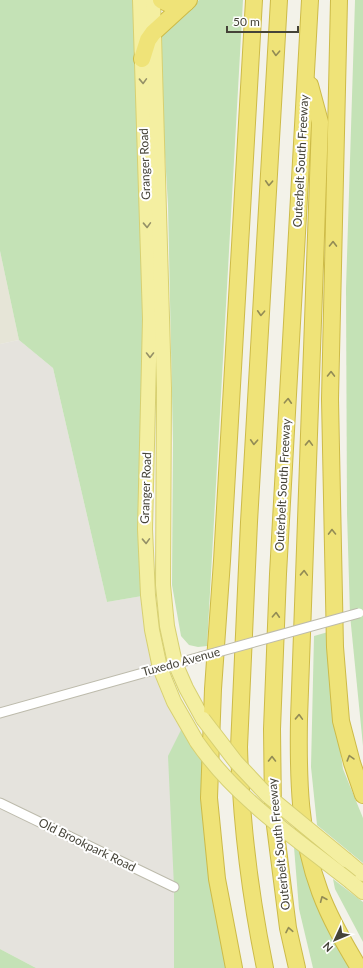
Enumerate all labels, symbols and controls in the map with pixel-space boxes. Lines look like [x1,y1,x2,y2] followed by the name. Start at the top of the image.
[227,8,298,34] scale bar
[233,14,260,29] text: 50 m
[272,50,280,56] one-way arrow
[139,78,147,84] one-way arrow
[290,93,312,228] street label: Outerbelt South Freeway
[136,128,153,200] street label: Granger Road
[264,180,273,186] one-way arrow
[143,222,151,228] one-way arrow
[329,241,337,247] one-way arrow
[257,309,266,316] one-way arrow
[146,352,154,358] one-way arrow
[326,371,335,377] one-way arrow
[284,398,292,404] one-way arrow
[272,417,294,552] street label: Outerbelt South Freeway
[249,439,258,445] one-way arrow
[304,440,313,446] one-way arrow
[137,452,154,524] street label: Granger Road
[328,529,336,535] one-way arrow
[141,538,150,544] one-way arrow
[300,570,308,576] one-way arrow
[272,612,281,618] one-way arrow
[140,644,222,679] street label: Tuxedo Avenue
[295,714,303,720] one-way arrow
[347,755,355,762] one-way arrow
[268,756,276,762] one-way arrow
[264,776,293,911] street label: Outerbelt South Freeway
[36,814,138,875] street label: Old Brookpark Road
[320,896,328,904] one-way arrow
[315,920,355,960] north arrow
[285,927,293,933] one-way arrow
[320,940,335,955] text: N

